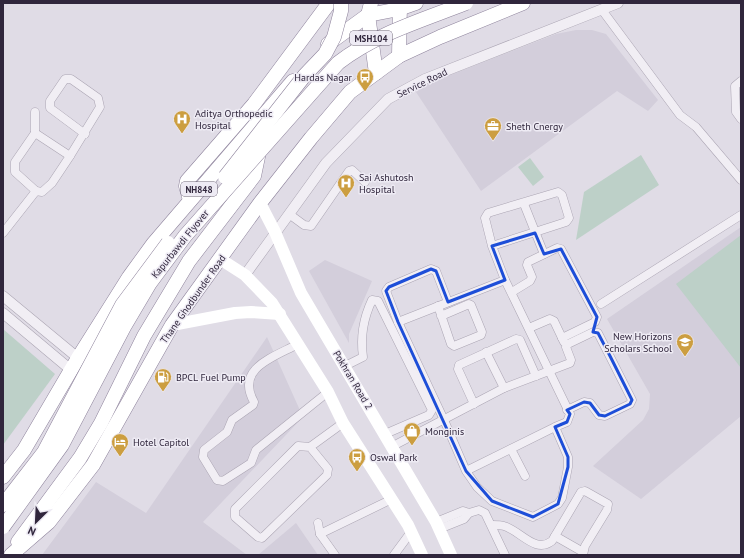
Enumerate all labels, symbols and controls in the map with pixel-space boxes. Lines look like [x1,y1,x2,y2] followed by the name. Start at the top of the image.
[350,31,392,45] road number: MSH104
[395,65,449,101] street label: Service Road
[355,67,375,92] bus stop icon: Hardas Nagar
[294,71,353,84] place label: Hardas Nagar
[195,107,273,132] place label: Aditya Orthopedic Hospital
[172,109,192,134] hospital icon: Aditya Orthopedic Hospital
[483,116,503,141] office icon: Sheth Cnergy
[506,120,563,133] place label: Sheth Cnergy
[359,171,414,196] place label: Sai Ashutosh Hospital
[336,173,356,198] hospital icon: Sai Ashutosh Hospital
[181,182,217,196] road number: NH848
[148,207,212,281] street label: Kapurbawdi Flyover
[157,252,229,346] street label: Thane Ghodbunder Road
[604,330,672,355] place label: New Horizons Scholars School
[675,332,695,357] school or university icon: New Horizons Scholars School
[330,348,376,412] street label: Pokhran Road 2
[153,367,173,392] fuel station icon: BPCL Fuel Pump
[176,371,246,384] place label: BPCL Fuel Pump
[402,421,422,446] shop icon: Monginis
[425,425,464,438] place label: Monginis
[110,432,130,457] hotel icon: Hotel Capitol
[133,436,189,449] place label: Hotel Capitol
[347,447,367,472] bus stop icon: Oswal Park
[370,451,418,464] place label: Oswal Park
[16,502,56,542] north arrow
[26,523,38,539] text: N

